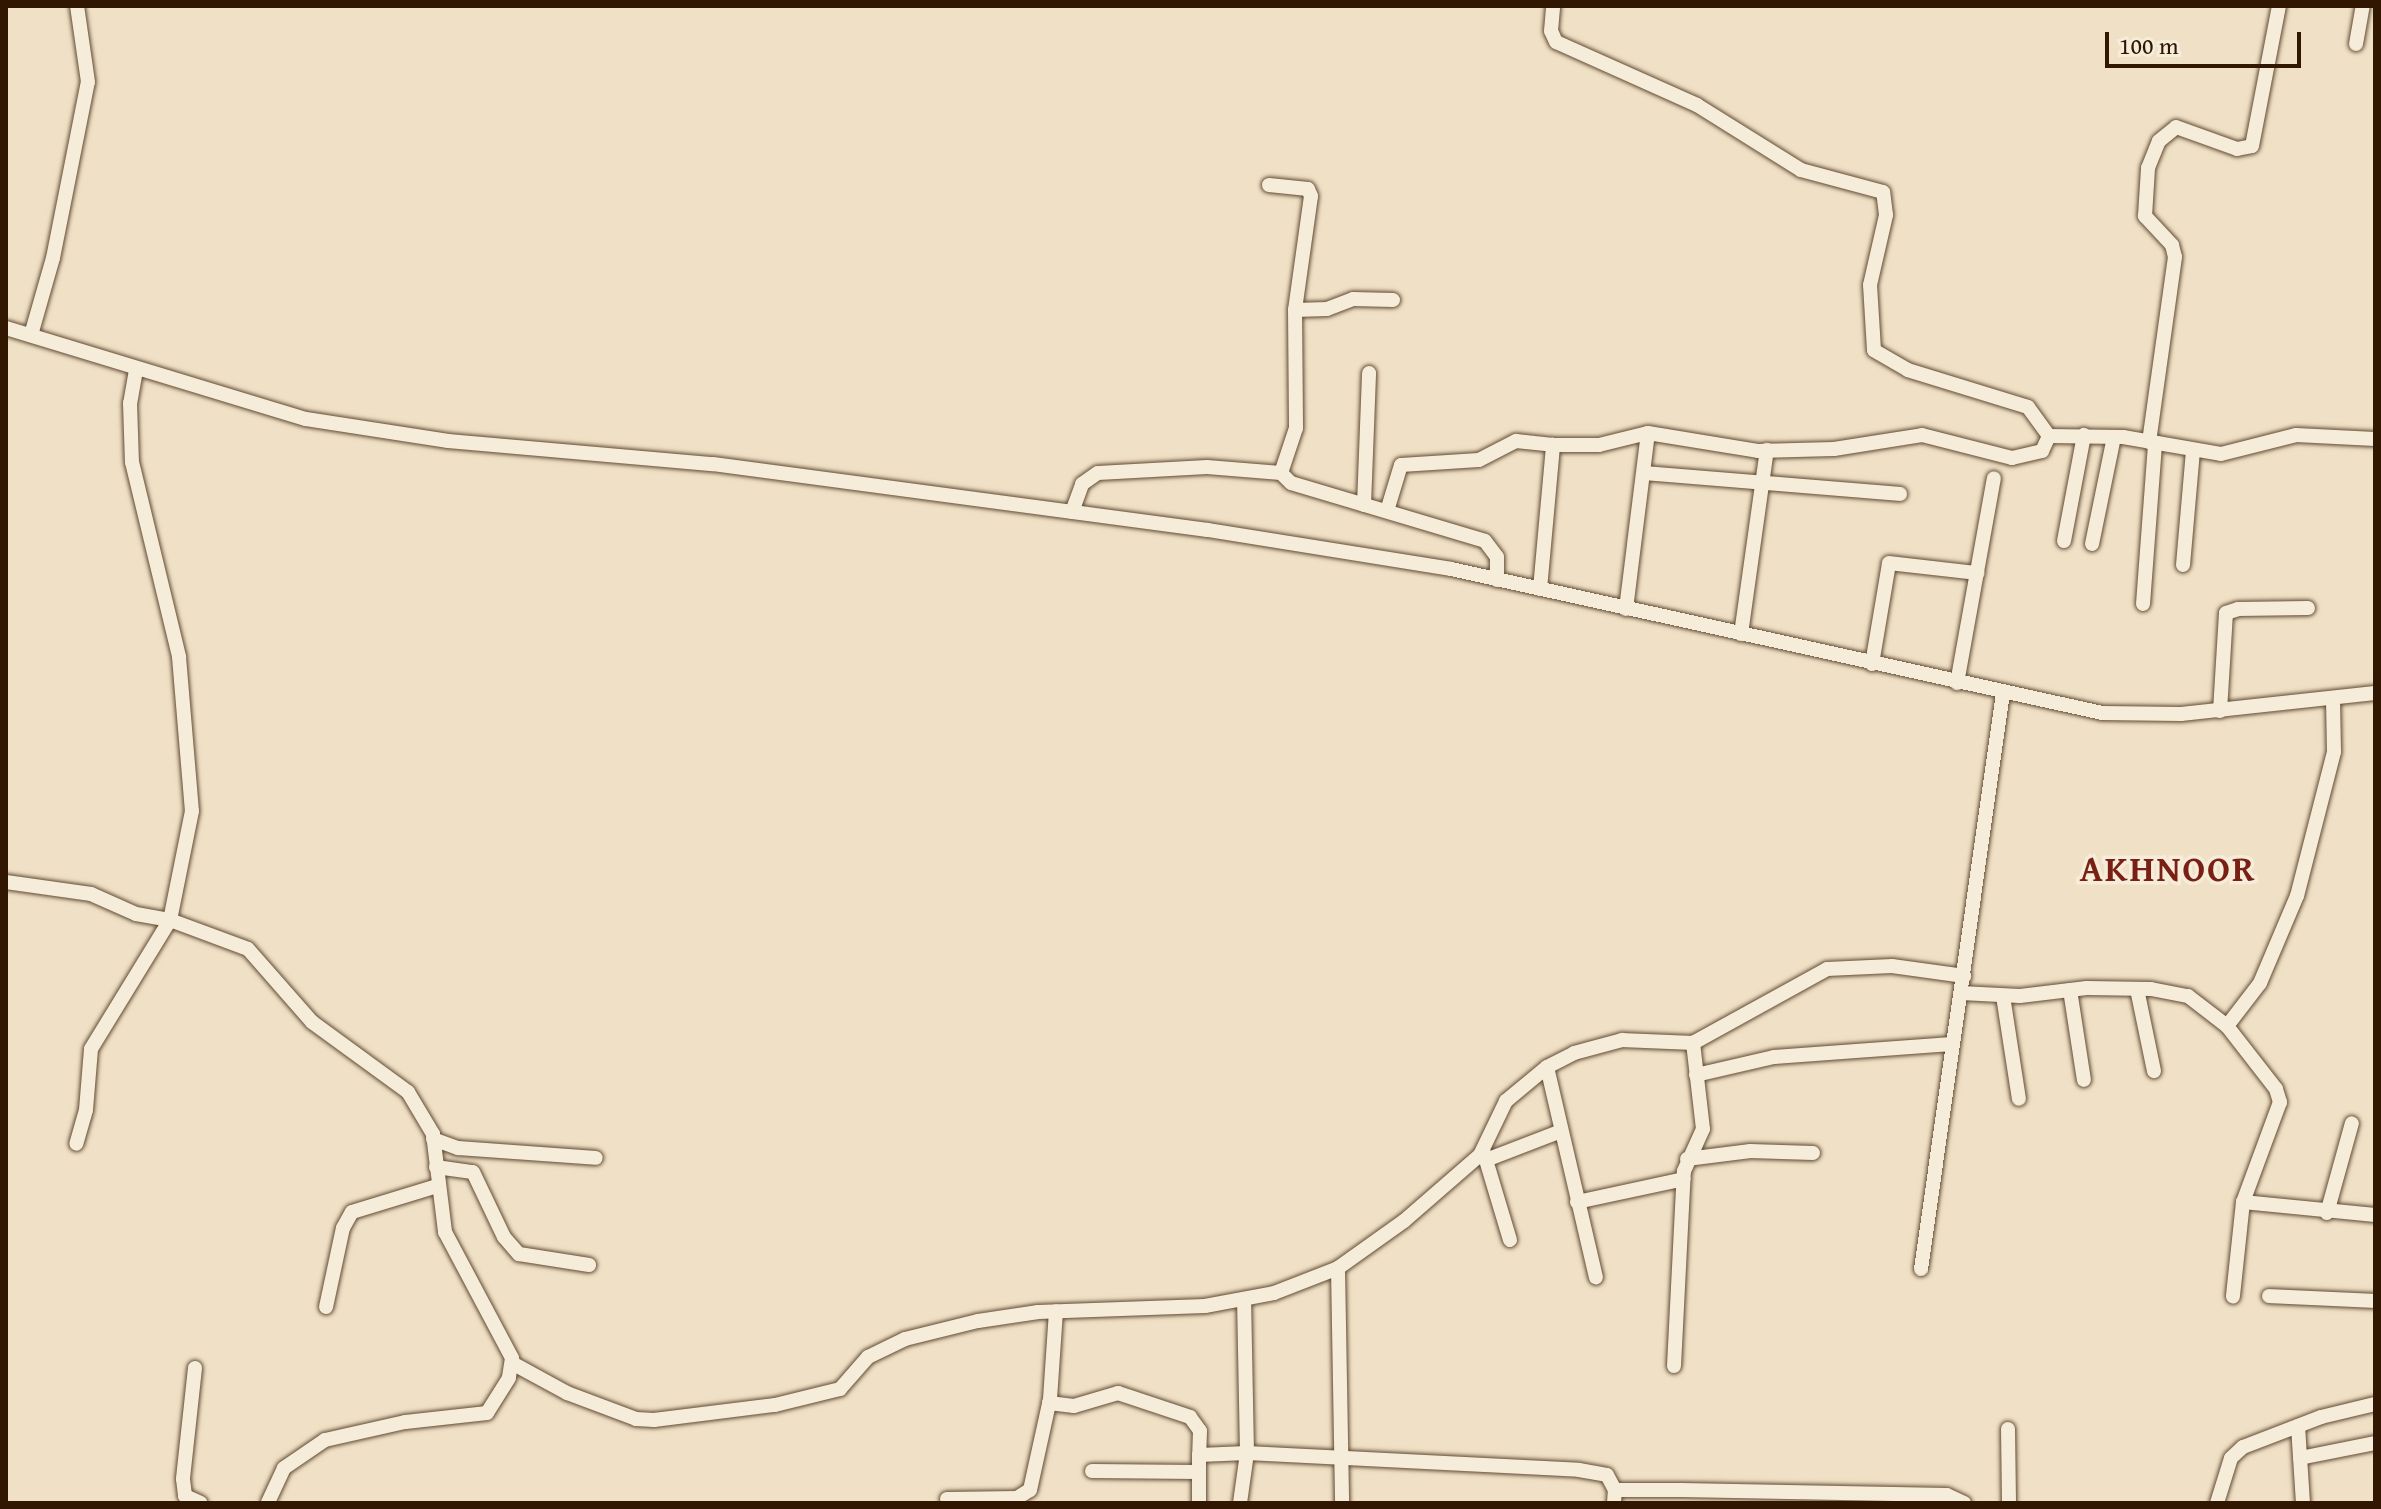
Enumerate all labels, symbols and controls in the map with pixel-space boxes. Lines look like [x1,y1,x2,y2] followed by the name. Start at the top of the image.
[2109,16,2305,66] scale bar
[2119,28,2179,63] text: 100 m
[2080,846,2256,890] district label: AKHNOOR

